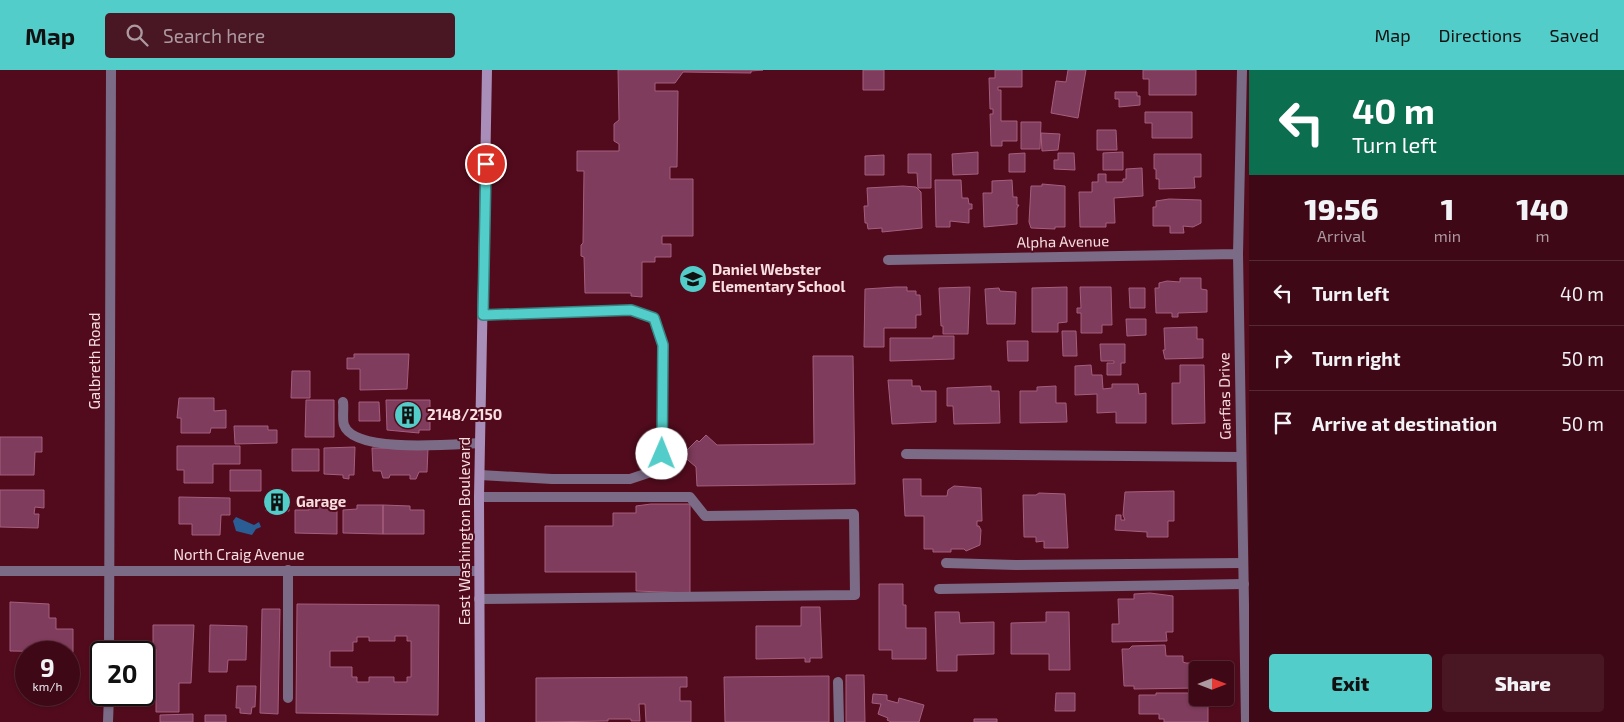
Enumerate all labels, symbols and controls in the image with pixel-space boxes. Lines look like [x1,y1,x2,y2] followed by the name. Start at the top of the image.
[105,13,455,58] search box
[25,21,75,50] text: Map
[123,21,151,49] icon: search
[163,24,265,47] text: Search here
[1374,24,1411,46] text: Map
[1439,24,1522,46] text: Directions
[1550,24,1599,46] text: Saved
[1352,89,1435,131] text: 40 m
[1269,90,1334,155] icon: left
[1352,131,1437,157] text: Turn left
[465,143,507,185] pin
[472,150,500,178] icon: arrive
[1304,190,1379,226] text: 19:56
[1441,190,1454,226] text: 1
[1516,190,1569,226] text: 140
[1317,226,1366,245] text: Arrival
[1434,226,1461,245] text: min
[1536,226,1550,245] text: m
[1016,231,1109,251] street label: Alpha Avenue
[712,260,845,296] place label: Daniel Webster Elementary School
[678,264,708,294] school or university icon: Daniel Webster Elementary School
[1269,279,1297,307] icon: left
[1312,282,1389,305] text: Turn left
[1560,282,1604,305] text: 40 m
[85,313,103,409] street label: Galbreth Road
[1269,344,1297,372] icon: right
[1312,347,1400,370] text: Turn right
[1561,347,1604,370] text: 50 m
[1214,352,1234,440] street label: Garfias Drive
[393,400,423,430] building icon: 2148/2150
[427,405,502,423] place label: 2148/2150
[1269,409,1297,437] icon: arrive
[1312,412,1497,435] text: Arrive at destination
[1561,412,1604,435] text: 50 m
[635,427,687,479] position arrow
[455,437,473,625] street label: East Washington Boulevard
[262,487,292,517] building icon: Garage
[296,492,346,510] place label: Garage
[173,545,305,563] street label: North Craig Avenue
[90,641,155,706] speed limit sign: 20
[40,652,55,682] text: 9
[1269,654,1432,712] button: Exit
[1442,654,1604,712] button: Share
[1189,661,1234,706] north arrow
[1189,661,1234,706] map controls
[33,679,62,693] text: km/h

